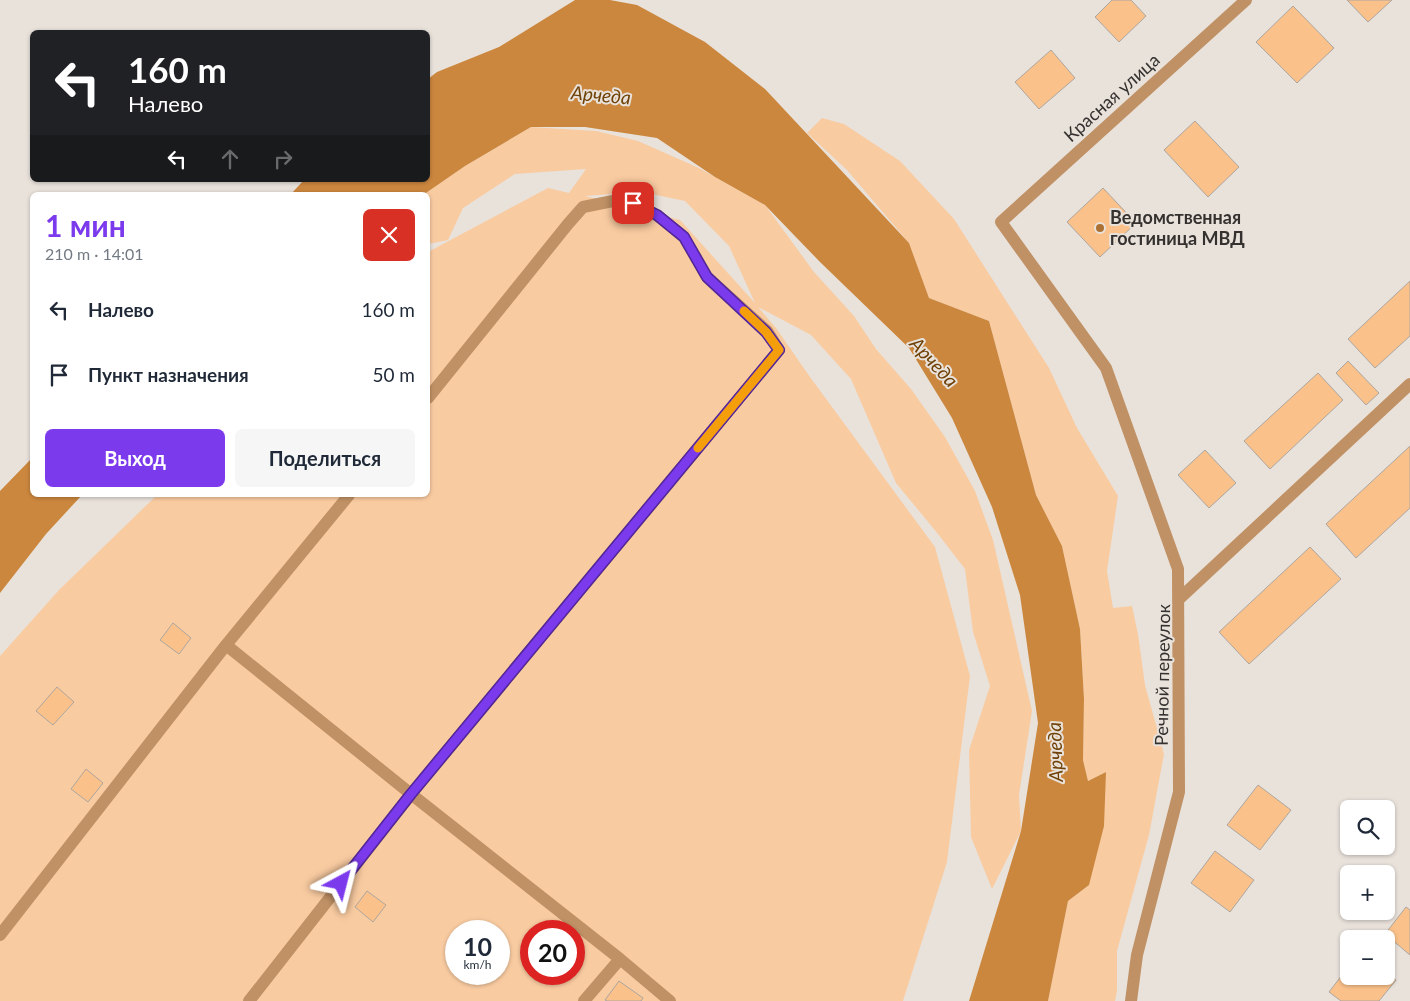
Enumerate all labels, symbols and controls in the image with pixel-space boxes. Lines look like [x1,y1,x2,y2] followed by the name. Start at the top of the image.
[128,48,227,90] text: 160 m
[1059,49,1164,146] street label: Красная улица
[45,50,110,115] icon: left
[569,80,632,109] water label: Арчеда
[128,90,203,117] text: Налево
[163,145,191,173] icon: left
[216,145,244,173] icon: ahead
[269,145,297,173] icon: right
[612,182,654,224] pin
[619,189,647,217] icon: arrive
[1110,206,1245,249] place label: Ведомственная гостиница МВД
[45,207,126,243] text: 1 мин
[363,209,415,261] button: close
[1094,222,1106,234] marker: Ведомственная гостиница МВД
[45,244,144,263] text: 210 m · 14:01
[45,296,73,324] icon: left
[88,298,154,321] text: Налево
[361,298,415,321] text: 160 m
[905,331,963,391] water label: Арчеда
[45,361,73,389] icon: arrive
[88,363,249,386] text: Пункт назначения
[372,363,415,386] text: 50 m
[45,429,225,487] button: Выход
[235,429,415,487] button: Поделиться
[1150,603,1174,746] street label: Речной переулок
[1042,722,1067,783] water label: Арчеда
[1340,800,1395,985] map controls
[1340,800,1395,855] button: search
[314,856,366,908] position arrow
[1340,865,1395,920] button: +
[520,920,585,985] speed limit sign: 20
[1340,930,1395,985] button: −
[463,931,492,961] text: 10
[463,957,492,972] text: km/h

